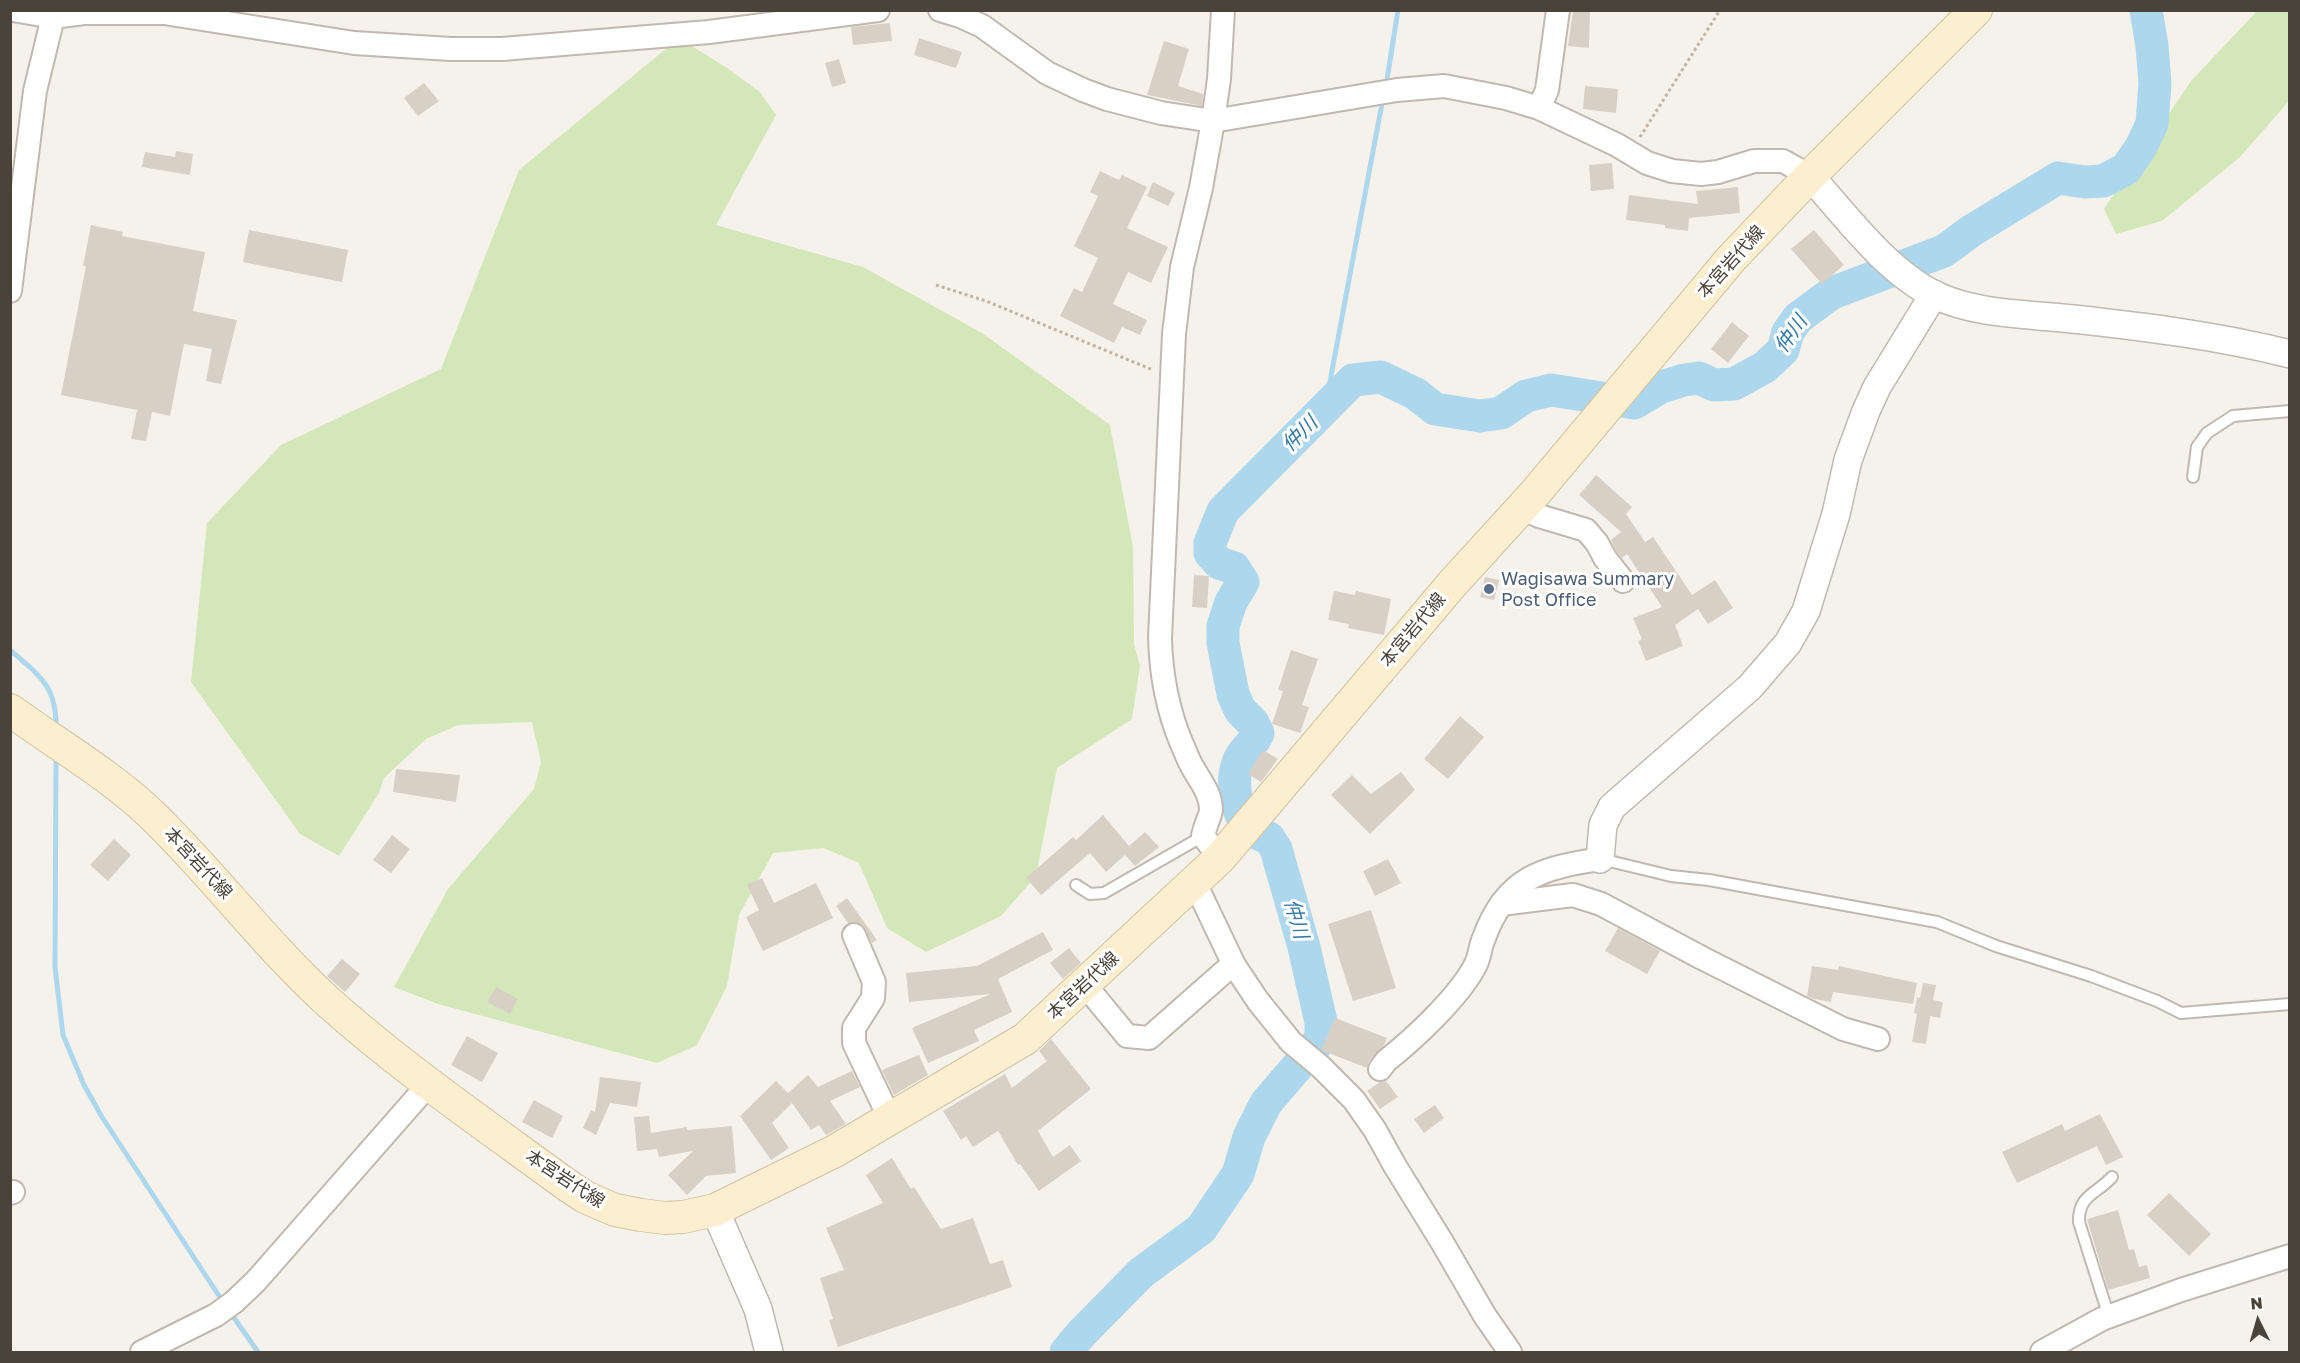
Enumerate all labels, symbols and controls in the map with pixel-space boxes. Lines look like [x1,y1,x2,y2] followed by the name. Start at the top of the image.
[1693,221,1769,303] street label: 本宮岩代線
[1770,311,1812,357] water label: 仲川
[1277,411,1323,457] water label: 仲川
[1501,568,1674,610] place label: Wagisawa Summary Post Office
[1482,582,1496,596] marker: Wagisawa Summary Post Office
[1376,589,1450,671] street label: 本宮岩代線
[159,823,237,903] street label: 本宮岩代線
[1279,896,1313,942] water label: 仲川
[1043,947,1123,1025] street label: 本宮岩代線
[521,1145,609,1213] street label: 本宮岩代線
[2228,1291,2288,1351] north arrow
[2249,1293,2263,1314] text: N

